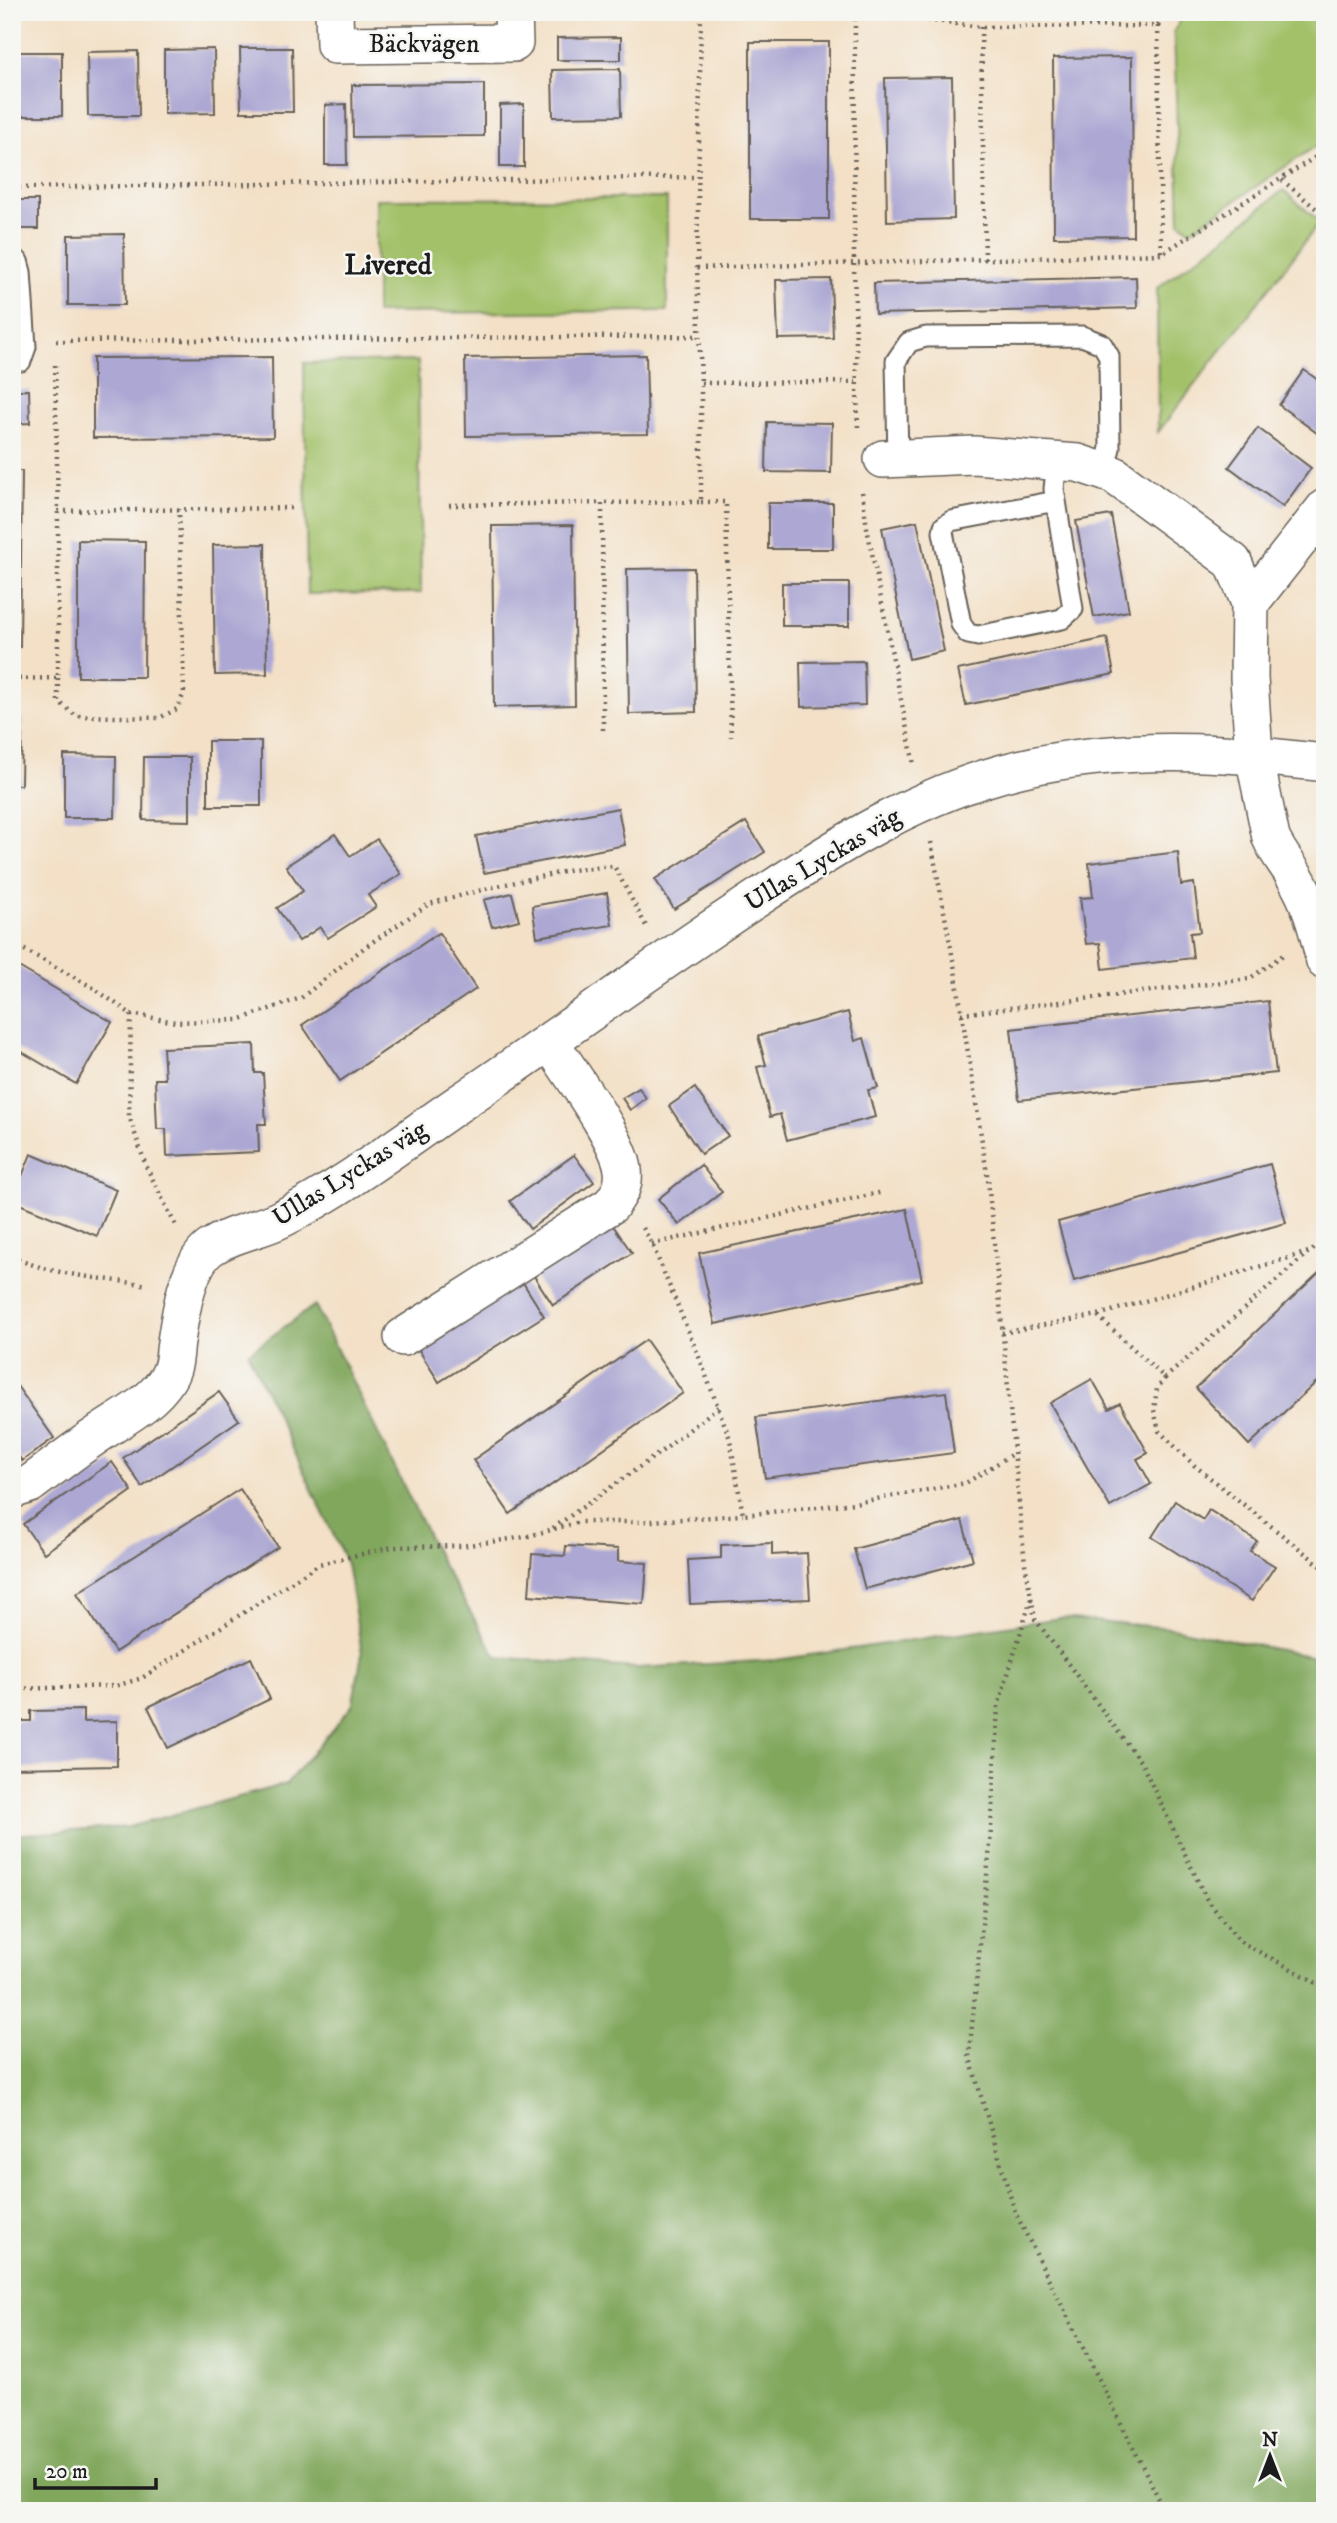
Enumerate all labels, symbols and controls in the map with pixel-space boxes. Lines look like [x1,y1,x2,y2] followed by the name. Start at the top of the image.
[368,28,480,61] street label: Bäckvägen
[344,248,433,283] district label: Livered
[739,800,907,920] street label: Ullas Lyckas väg
[267,1113,434,1235] street label: Ullas Lyckas väg
[1236,2422,1306,2492] north arrow
[1262,2429,1278,2452] text: N
[35,2446,156,2490] scale bar
[46,2459,88,2485] text: 20 m

